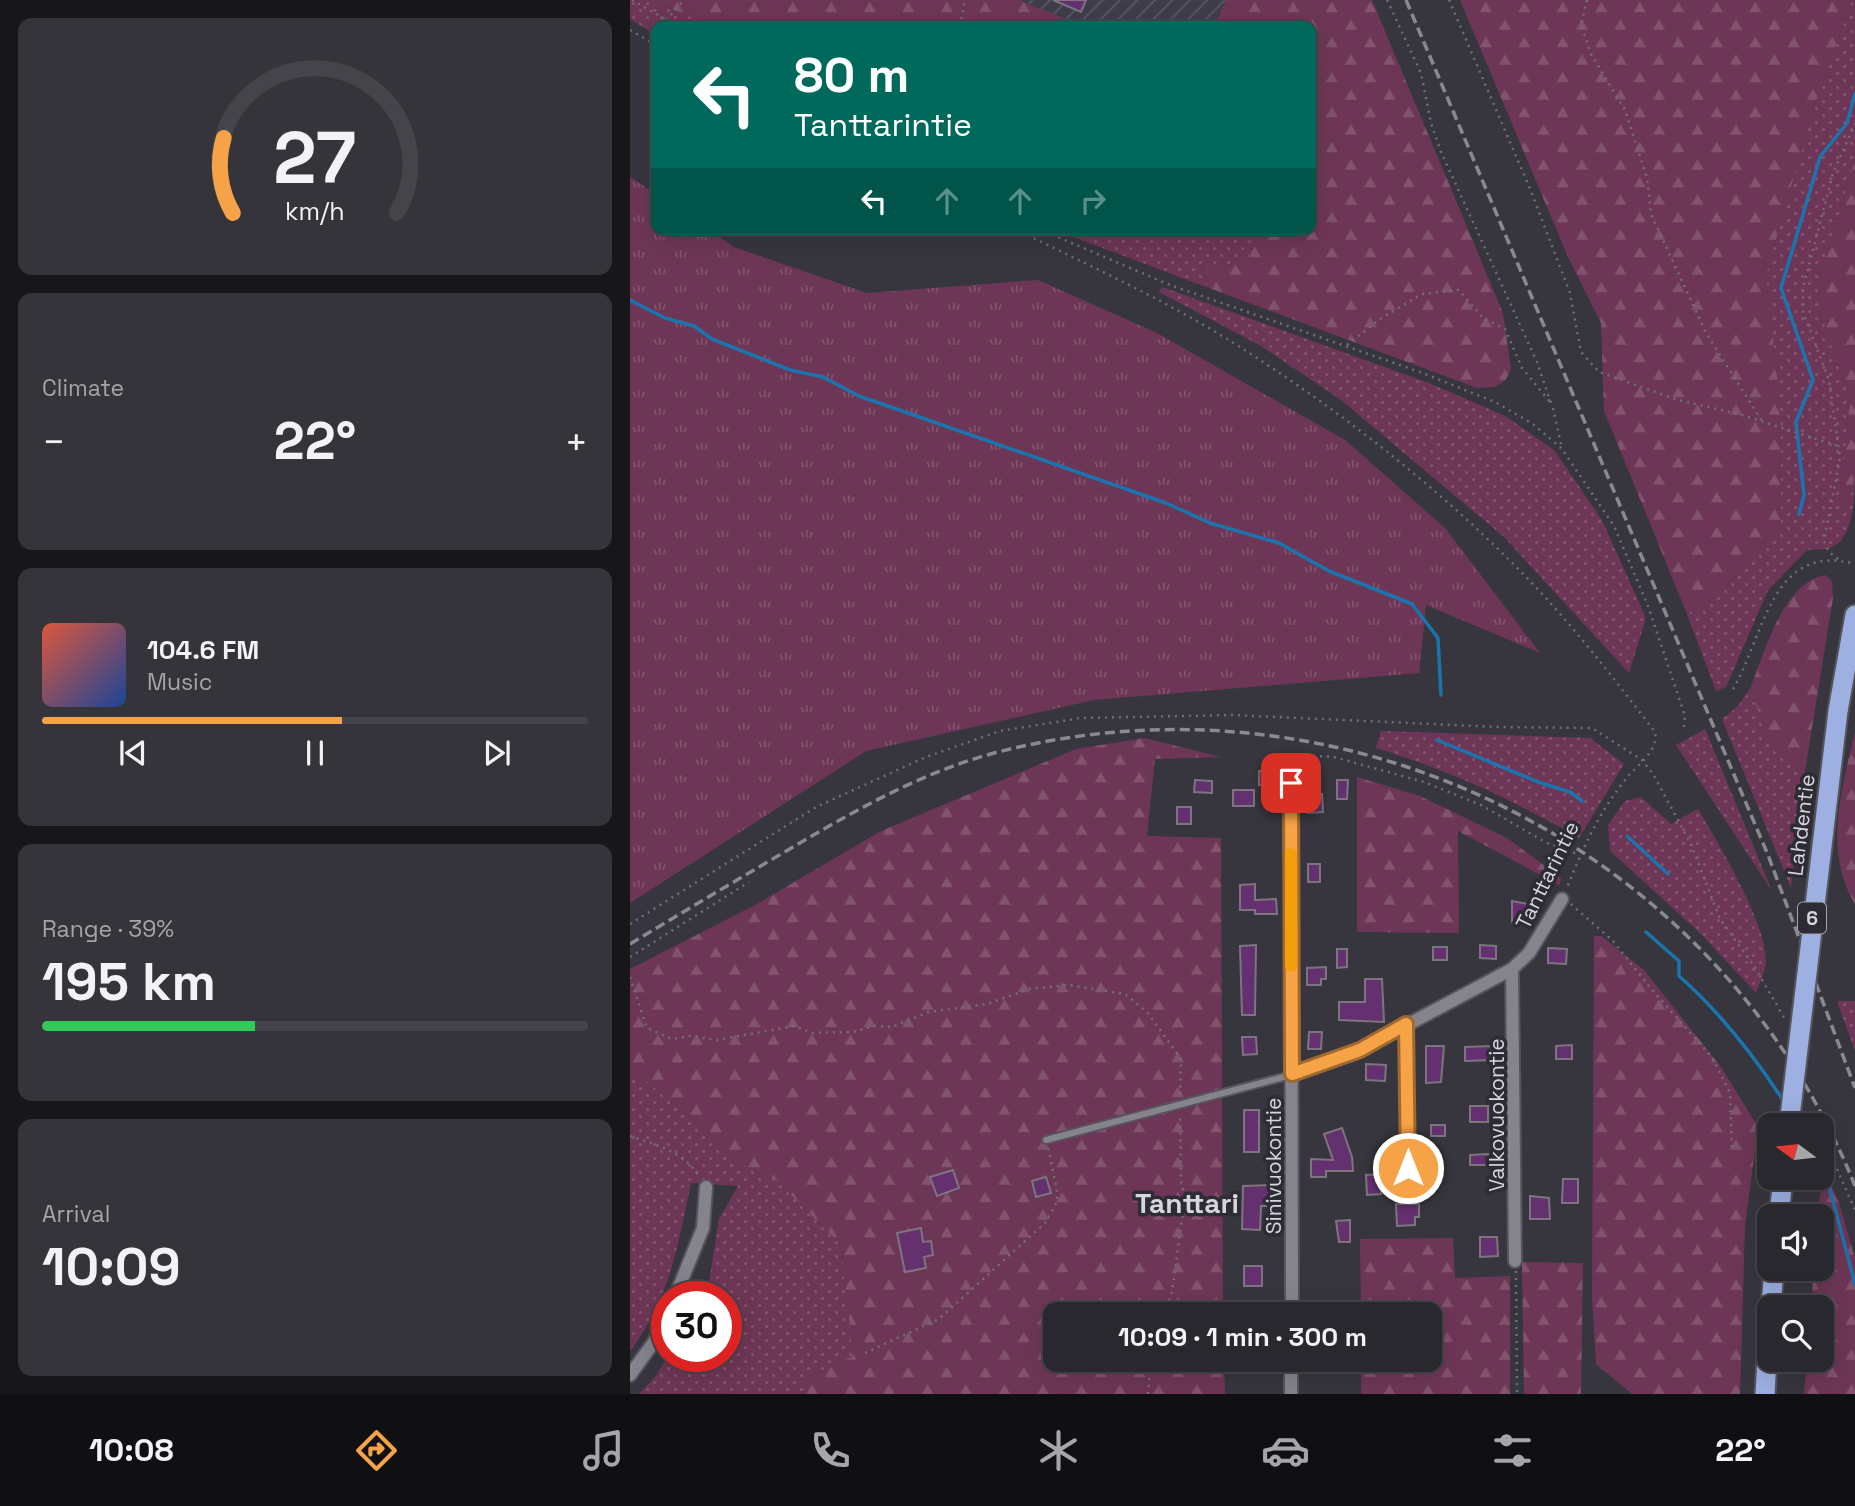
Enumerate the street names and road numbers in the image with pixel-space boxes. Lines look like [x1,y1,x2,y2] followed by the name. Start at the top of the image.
[1781,773,1821,877] street label: Lahdentie
[1509,817,1585,933] street label: Tanttarintie
[1798,902,1826,934] road number: 6
[1483,1038,1510,1192] street label: Valkovuokontie
[1260,1098,1287,1234] street label: Sinivuokontie

